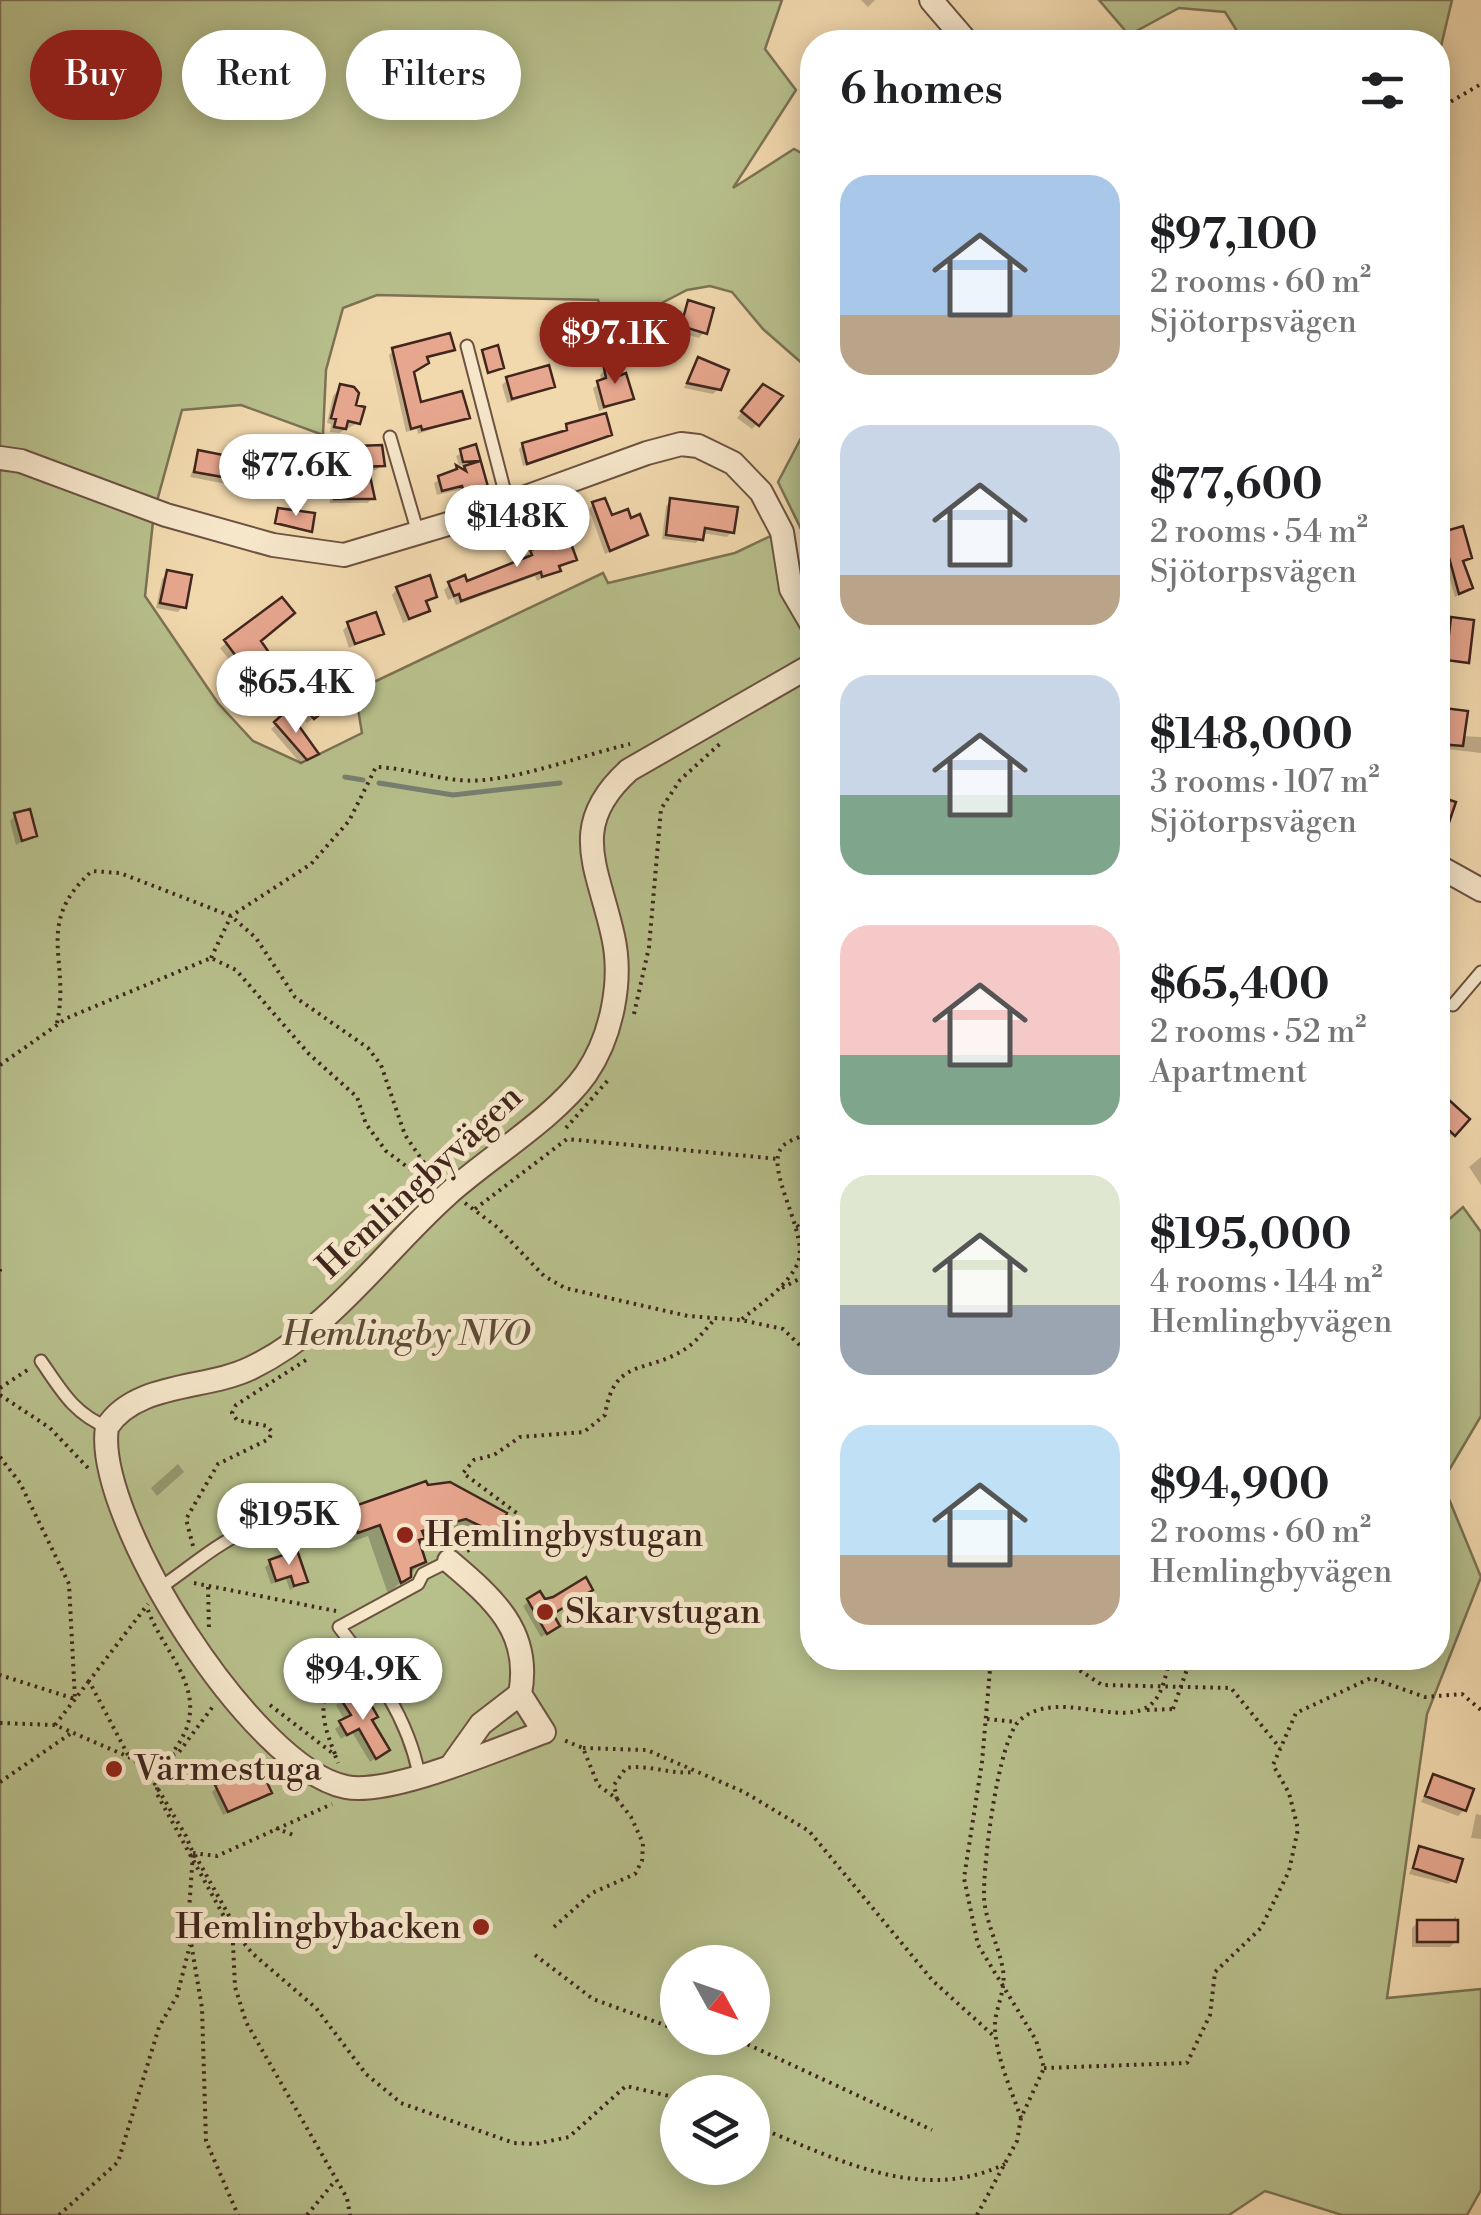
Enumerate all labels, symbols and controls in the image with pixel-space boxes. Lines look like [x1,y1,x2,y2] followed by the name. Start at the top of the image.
[30,30,162,120] chip: Buy
[182,30,326,120] chip: Rent
[346,30,521,120] chip: Filters
[1355,63,1410,118] icon: filters
[840,64,1003,117] text: 6 homes
[1150,209,1318,262] text: $97,100
[920,215,1040,335] icon: home
[1150,262,1371,302] text: 2 rooms · 60 m²
[534,302,696,387] pin: $97.1K
[1150,302,1357,342] text: Sjötorpsvägen
[562,314,668,354] text: $97.1K
[215,434,377,519] pin: $77.6K
[241,446,351,486] text: $77.6K
[1150,459,1322,512] text: $77,600
[920,465,1040,585] icon: home
[447,485,587,570] pin: $148K
[467,497,567,537] text: $148K
[1150,512,1368,552] text: 2 rooms · 54 m²
[1150,552,1357,592] text: Sjötorpsvägen
[215,651,377,736] pin: $65.4K
[238,663,354,703] text: $65.4K
[1150,709,1353,762] text: $148,000
[920,715,1040,835] icon: home
[1150,762,1380,802] text: 3 rooms · 107 m²
[1150,802,1357,842] text: Sjötorpsvägen
[1150,959,1330,1012] text: $65,400
[920,965,1040,1085] icon: home
[1150,1012,1366,1052] text: 2 rooms · 52 m²
[1150,1052,1307,1092] text: Apartment
[308,1076,532,1288] street label: Hemlingbyvägen
[1150,1209,1351,1262] text: $195,000
[920,1215,1040,1335] icon: home
[1150,1262,1383,1302] text: 4 rooms · 144 m²
[1150,1302,1392,1342] text: Hemlingbyvägen
[281,1313,531,1356] park label: Hemlingby NVO
[1150,1459,1330,1512] text: $94,900
[920,1465,1040,1585] icon: home
[219,1483,359,1568] pin: $195K
[239,1495,339,1535] text: $195K
[1150,1512,1371,1552] text: 2 rooms · 60 m²
[425,1514,704,1557] place label: Hemlingbystugan
[394,1524,416,1546] marker: Hemlingbystugan
[1150,1552,1392,1592] text: Hemlingbyvägen
[565,1591,761,1634] place label: Skarvstugan
[534,1601,556,1623] marker: Skarvstugan
[282,1638,444,1723] pin: $94.9K
[305,1650,421,1690] text: $94.9K
[133,1748,322,1791] place label: Värmestuga
[103,1758,125,1780] marker: Värmestuga
[175,1906,461,1949] place label: Hemlingbybacken
[470,1916,492,1938] marker: Hemlingbybacken
[660,1945,770,2055] north arrow
[660,1945,770,2185] map controls
[660,2075,770,2185] button: layers

